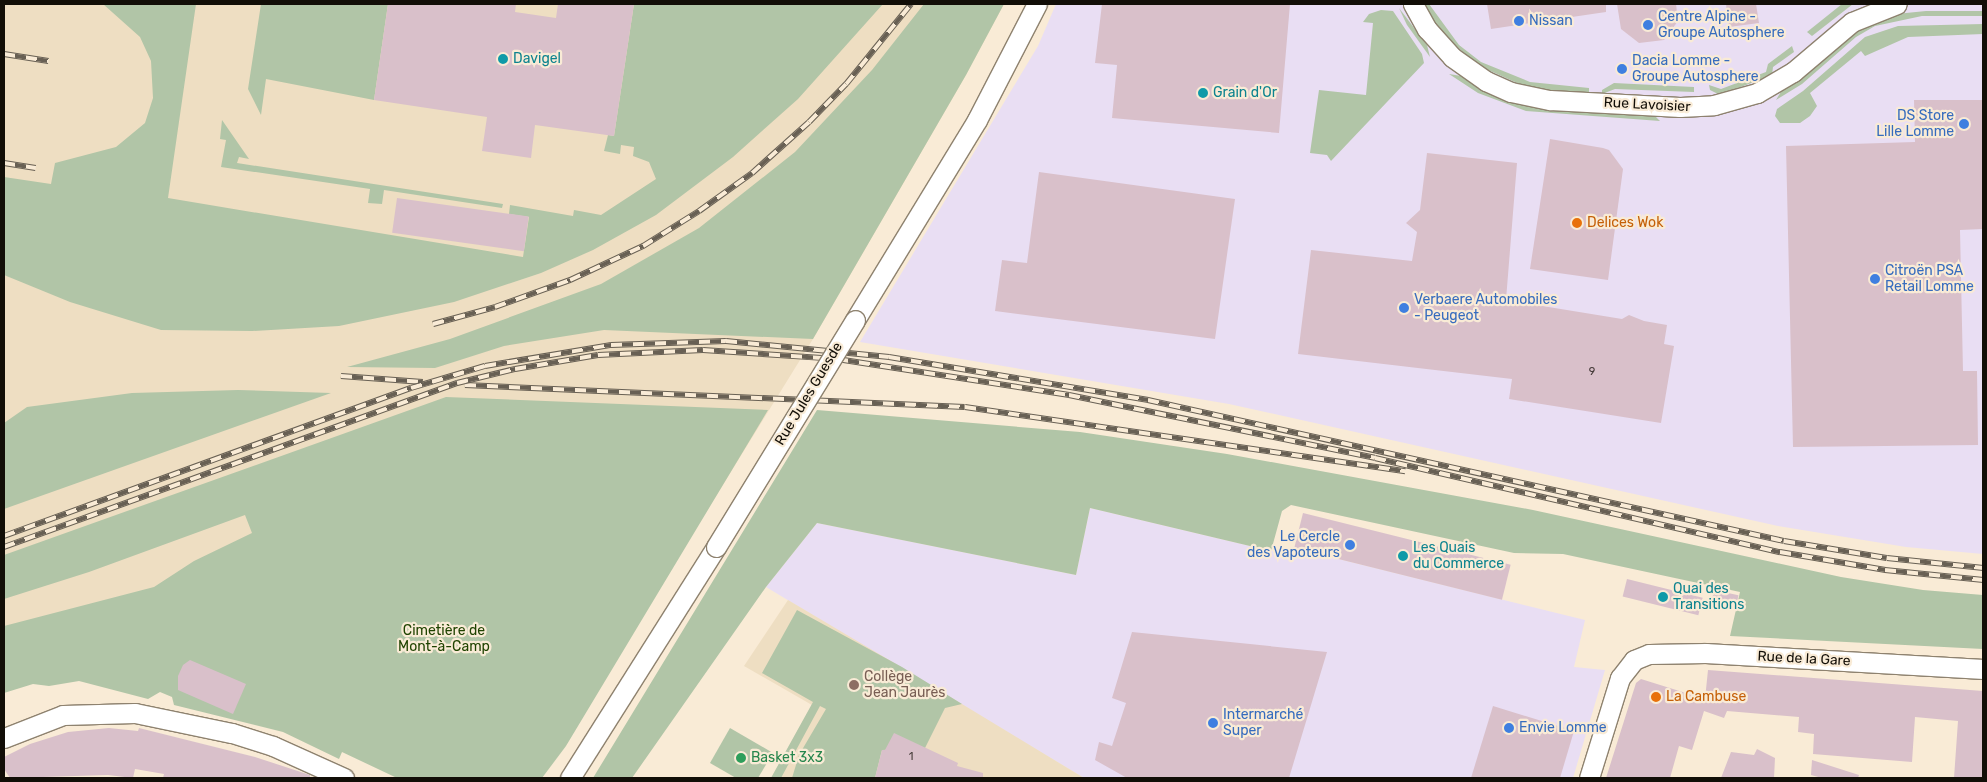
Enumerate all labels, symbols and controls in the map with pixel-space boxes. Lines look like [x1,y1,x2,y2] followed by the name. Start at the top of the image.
[1658,9,1785,41] place label: Centre Alpine - Groupe Autosphere
[1529,13,1573,29] place label: Nissan
[1513,15,1525,27] marker: Nissan
[1642,19,1654,31] marker: Centre Alpine - Groupe Autosphere
[513,51,561,67] place label: Davigel
[497,53,509,65] marker: Davigel
[1632,53,1759,85] place label: Dacia Lomme - Groupe Autosphere
[1616,63,1628,75] marker: Dacia Lomme - Groupe Autosphere
[1213,85,1277,101] place label: Grain d'Or
[1197,87,1209,99] marker: Grain d'Or
[1603,94,1691,116] street label: Rue Lavoisier
[1876,108,1954,140] place label: DS Store Lille Lomme
[1958,118,1970,130] marker: DS Store Lille Lomme
[1587,215,1664,231] place label: Delices Wok
[1571,217,1583,229] marker: Delices Wok
[1885,263,1974,296] place label: Citroën PSA Retail Lomme
[1869,273,1881,285] marker: Citroën PSA Retail Lomme
[1414,292,1558,324] place label: Verbaere Automobiles - Peugeot
[1398,302,1410,314] marker: Verbaere Automobiles - Peugeot
[772,340,846,448] street label: Rue Jules Guesde
[1589,365,1595,379] house number: 9
[1247,529,1340,562] place label: Le Cercle des Vapoteurs
[1344,539,1356,551] marker: Le Cercle des Vapoteurs
[1413,540,1504,572] place label: Les Quais du Commerce
[1397,550,1409,562] marker: Les Quais du Commerce
[1673,581,1744,614] place label: Quai des Transitions
[1657,591,1669,603] marker: Quai des Transitions
[398,623,490,656] park label: Cimetière de Mont-à-Camp
[1757,648,1851,670] street label: Rue de la Gare
[864,669,945,702] place label: Collège Jean Jaurès
[848,679,860,691] marker: Collège Jean Jaurès
[1666,689,1746,705] place label: La Cambuse
[1650,691,1662,703] marker: La Cambuse
[1223,707,1303,740] place label: Intermarché Super
[1207,717,1219,729] marker: Intermarché Super
[1519,720,1607,736] place label: Envie Lomme
[1503,722,1515,734] marker: Envie Lomme
[751,750,823,766] place label: Basket 3x3
[909,750,913,764] house number: 1
[735,752,747,764] marker: Basket 3x3

